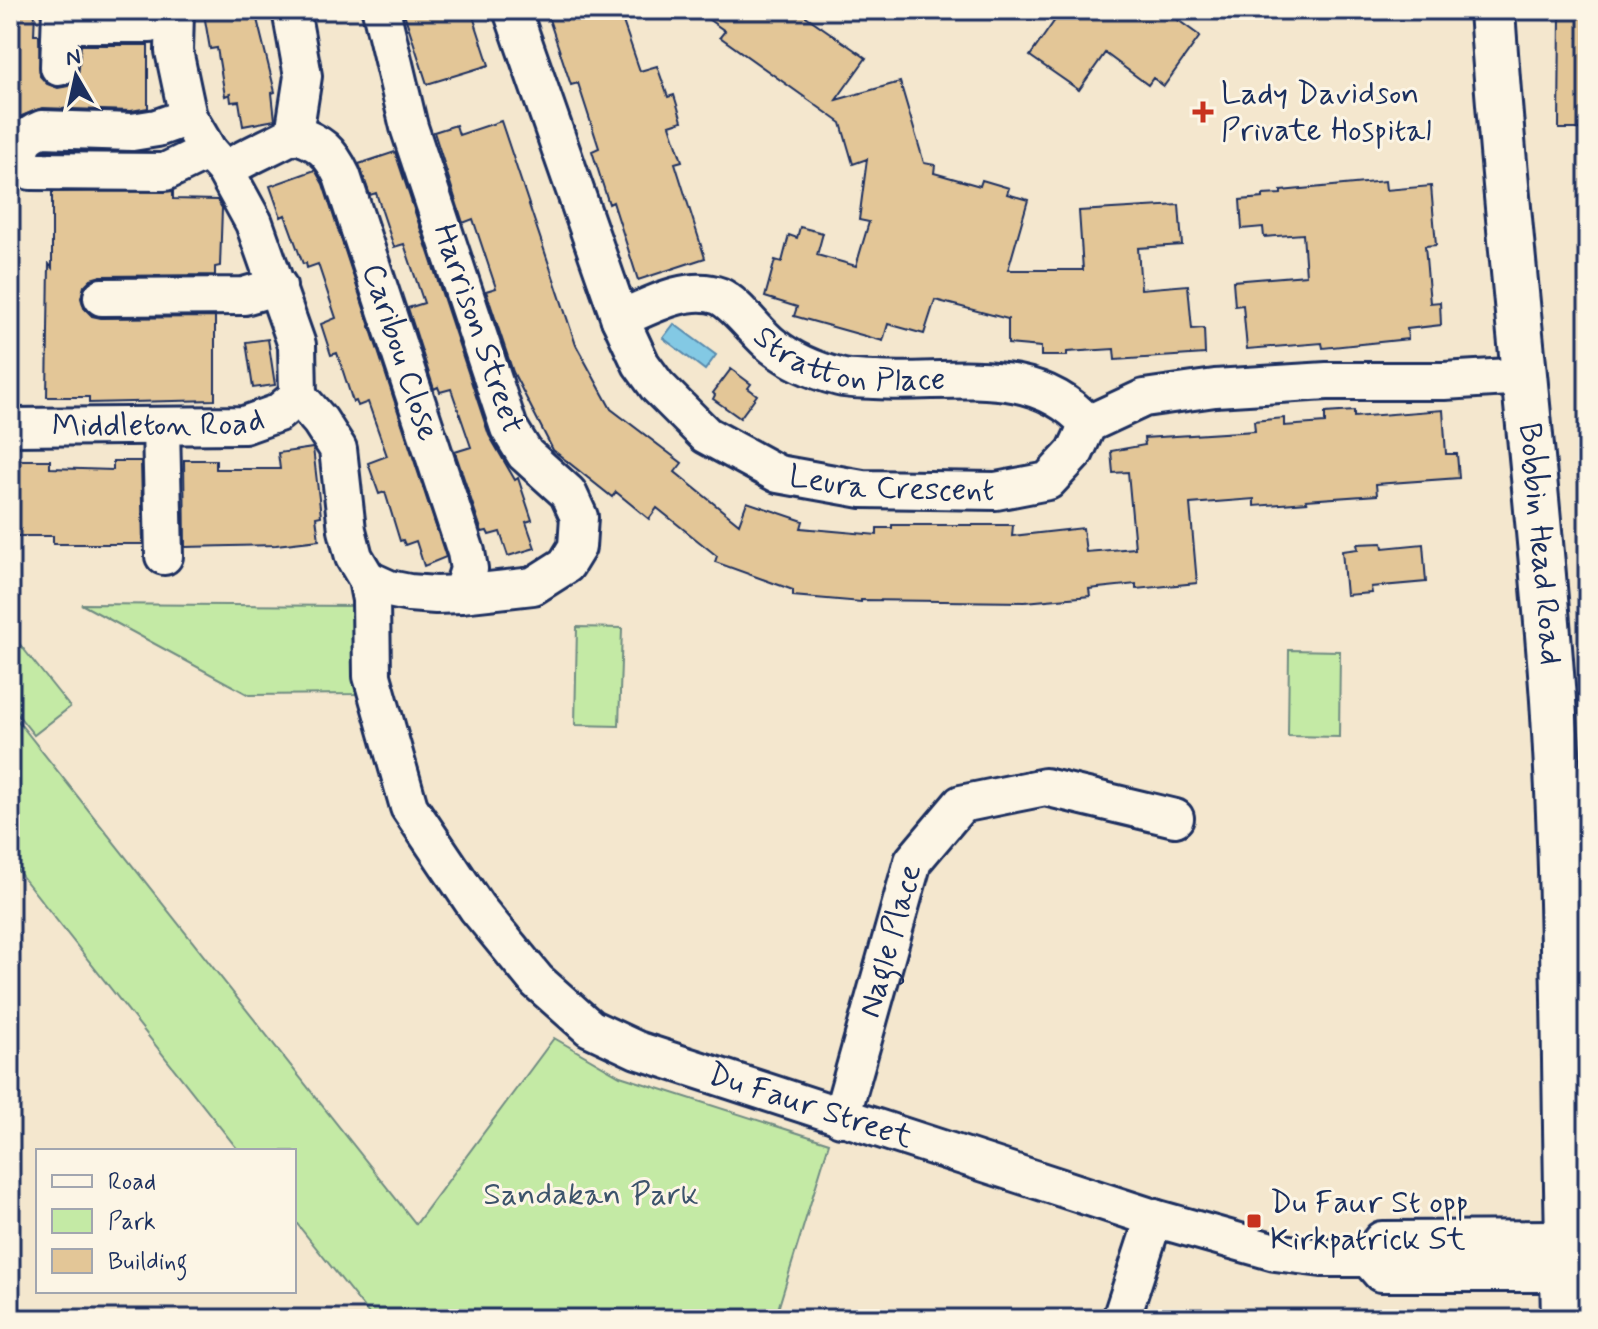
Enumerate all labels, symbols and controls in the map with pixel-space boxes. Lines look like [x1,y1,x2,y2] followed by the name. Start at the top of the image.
[36,36,116,116] north arrow
[64,43,83,73] text: N
[1221,73,1432,152] place label: Lady Davidson Private Hospital
[1192,101,1214,123] marker: Lady Davidson Private Hospital
[422,218,534,440] street label: Harrison Street
[351,258,449,446] street label: Caribou Close
[743,317,946,402] street label: Stratton Place
[52,399,270,448] street label: Middleton Road
[1508,421,1571,667] street label: Bobbin Head Road
[786,455,995,512] street label: Leura Crescent
[849,859,932,1022] street label: Nagle Place
[702,1053,918,1159] street label: Du Faur Street
[36,1149,296,1293] legend
[108,1167,156,1198] text: Road
[483,1174,699,1216] park label: Sandakan Park
[1270,1182,1469,1261] place label: Du Faur St opp Kirkpatrick St
[108,1207,156,1238] text: Park
[1245,1212,1263,1230] marker: Du Faur St opp Kirkpatrick St
[108,1247,188,1281] text: Building

